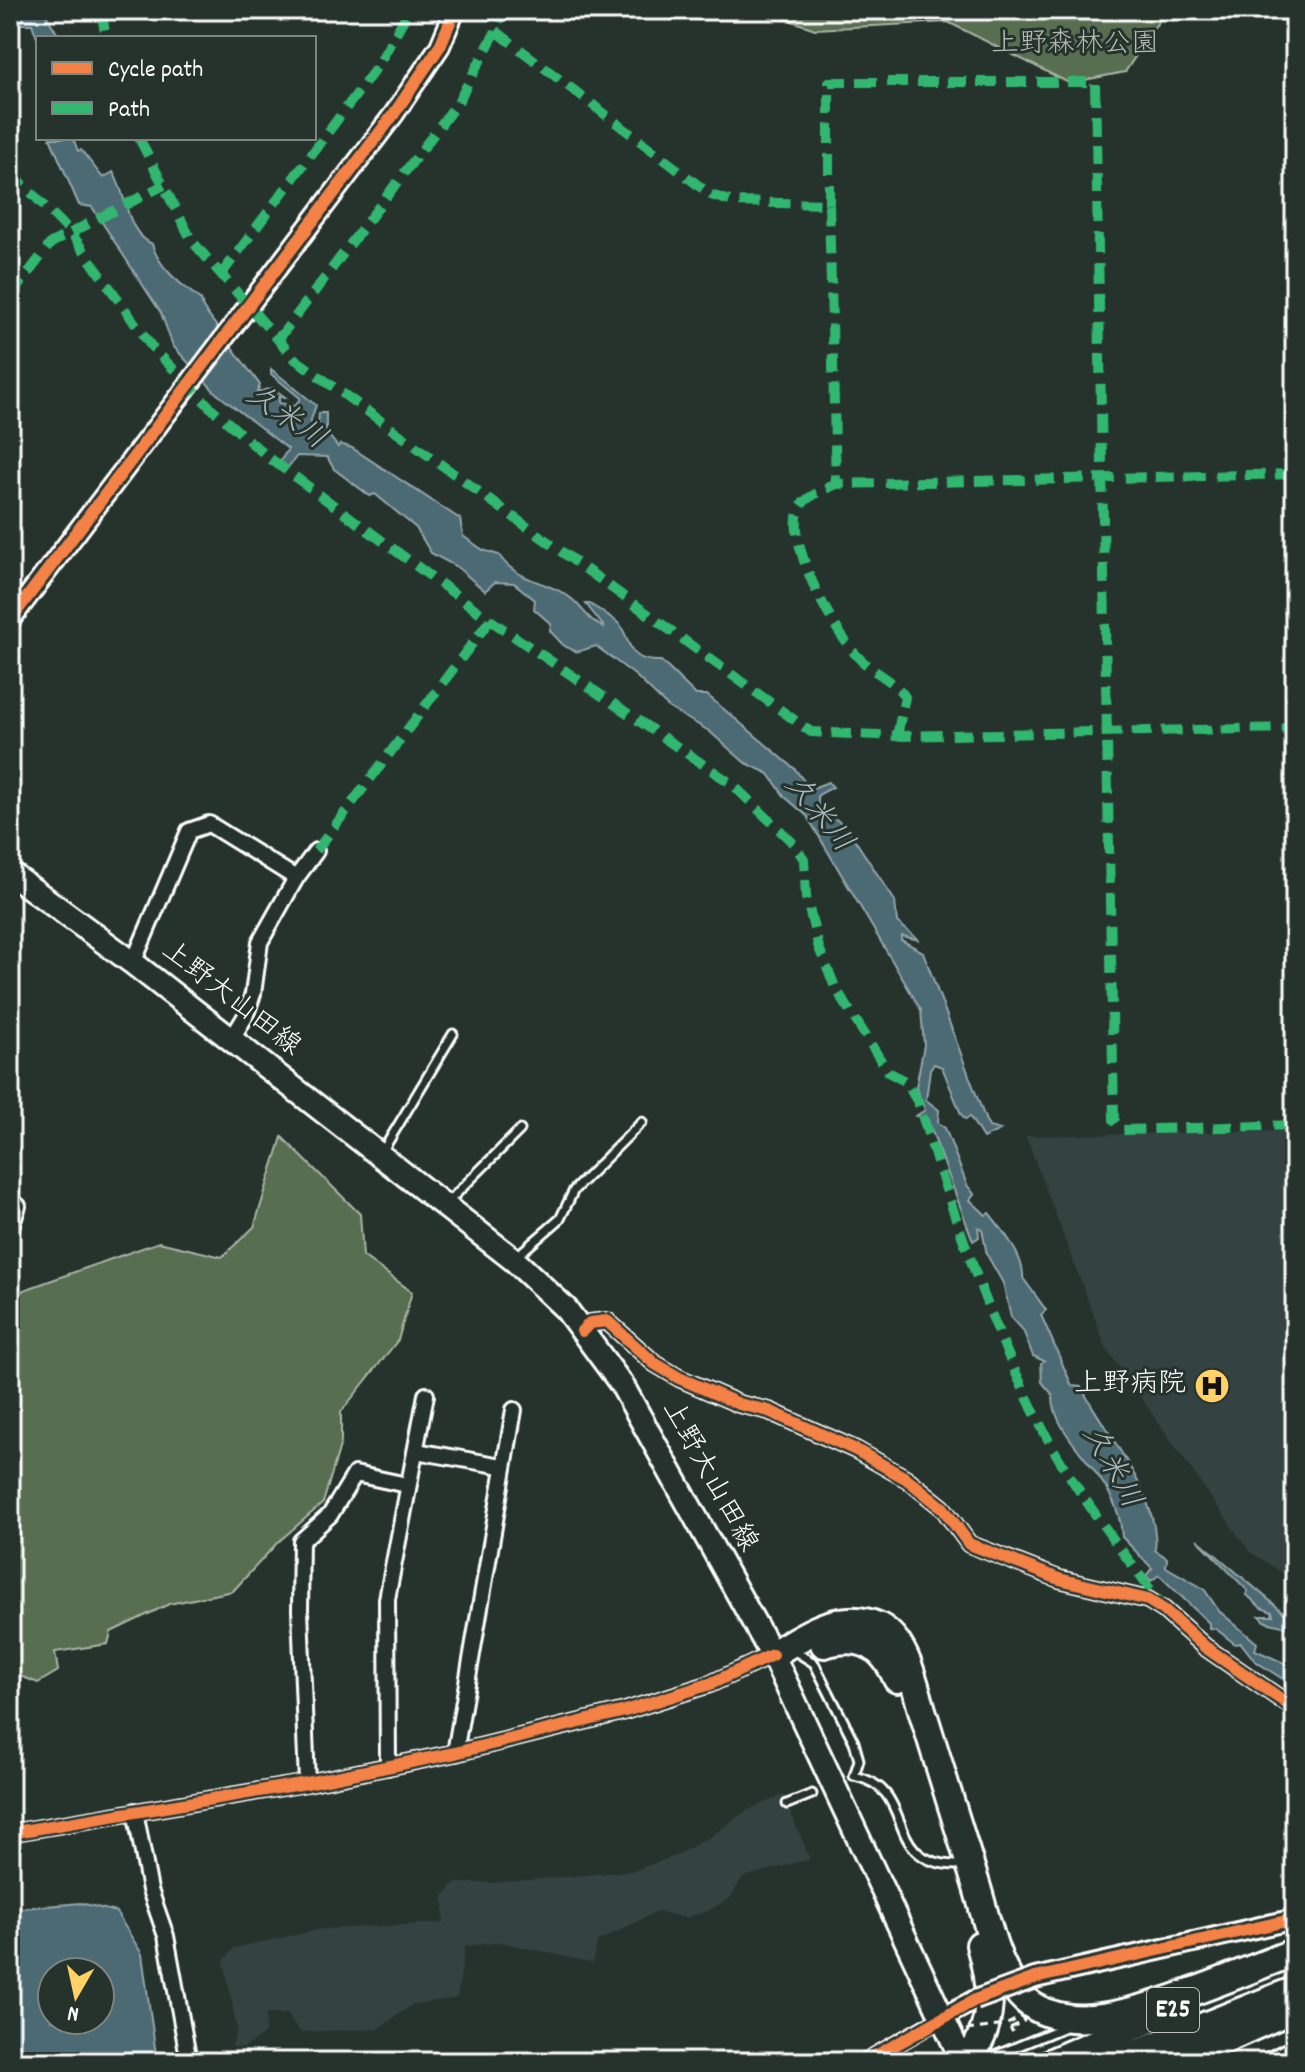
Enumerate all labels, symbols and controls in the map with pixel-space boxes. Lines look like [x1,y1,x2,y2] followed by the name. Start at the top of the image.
[991,26,1159,66] park label: 上野森林公園
[36,36,316,140] legend
[108,54,203,88] text: Cycle path
[108,94,150,128] text: Path
[236,376,334,462] water label: 久米川
[772,766,862,864] water label: 久米川
[151,933,309,1067] street label: 上野大山田線
[1074,1366,1186,1406] place label: 上野病院
[1193,1367,1231,1405] hospital icon: 上野病院
[650,1394,766,1560] street label: 上野大山田線
[1069,1418,1151,1518] water label: 久米川
[36,1956,116,2036] north arrow
[1147,1988,1199,2032] road number: E25
[66,1996,81,2028] text: N

